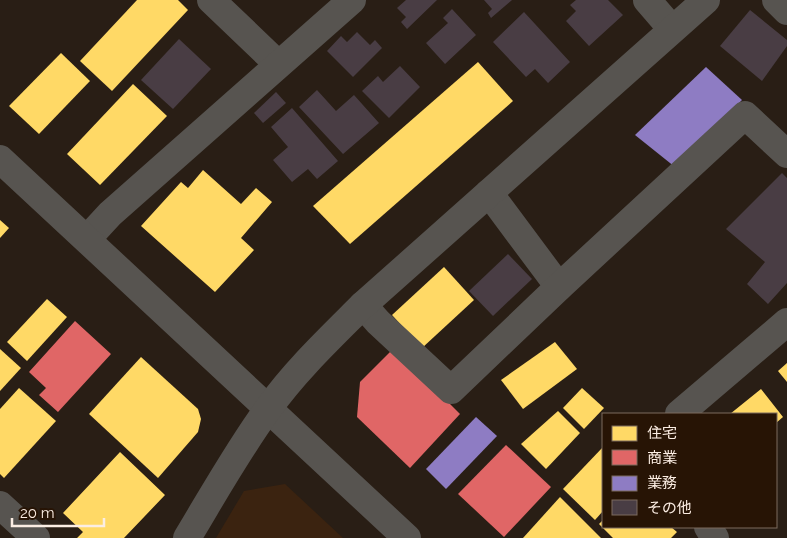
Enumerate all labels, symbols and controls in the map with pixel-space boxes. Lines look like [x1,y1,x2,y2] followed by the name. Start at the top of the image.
[602,413,777,528] legend
[647,424,677,442] text: 住宅
[647,449,677,467] text: 商業
[647,474,677,492] text: 業務
[12,496,105,528] scale bar
[647,499,692,517] text: その他
[20,504,55,522] text: 20 m

